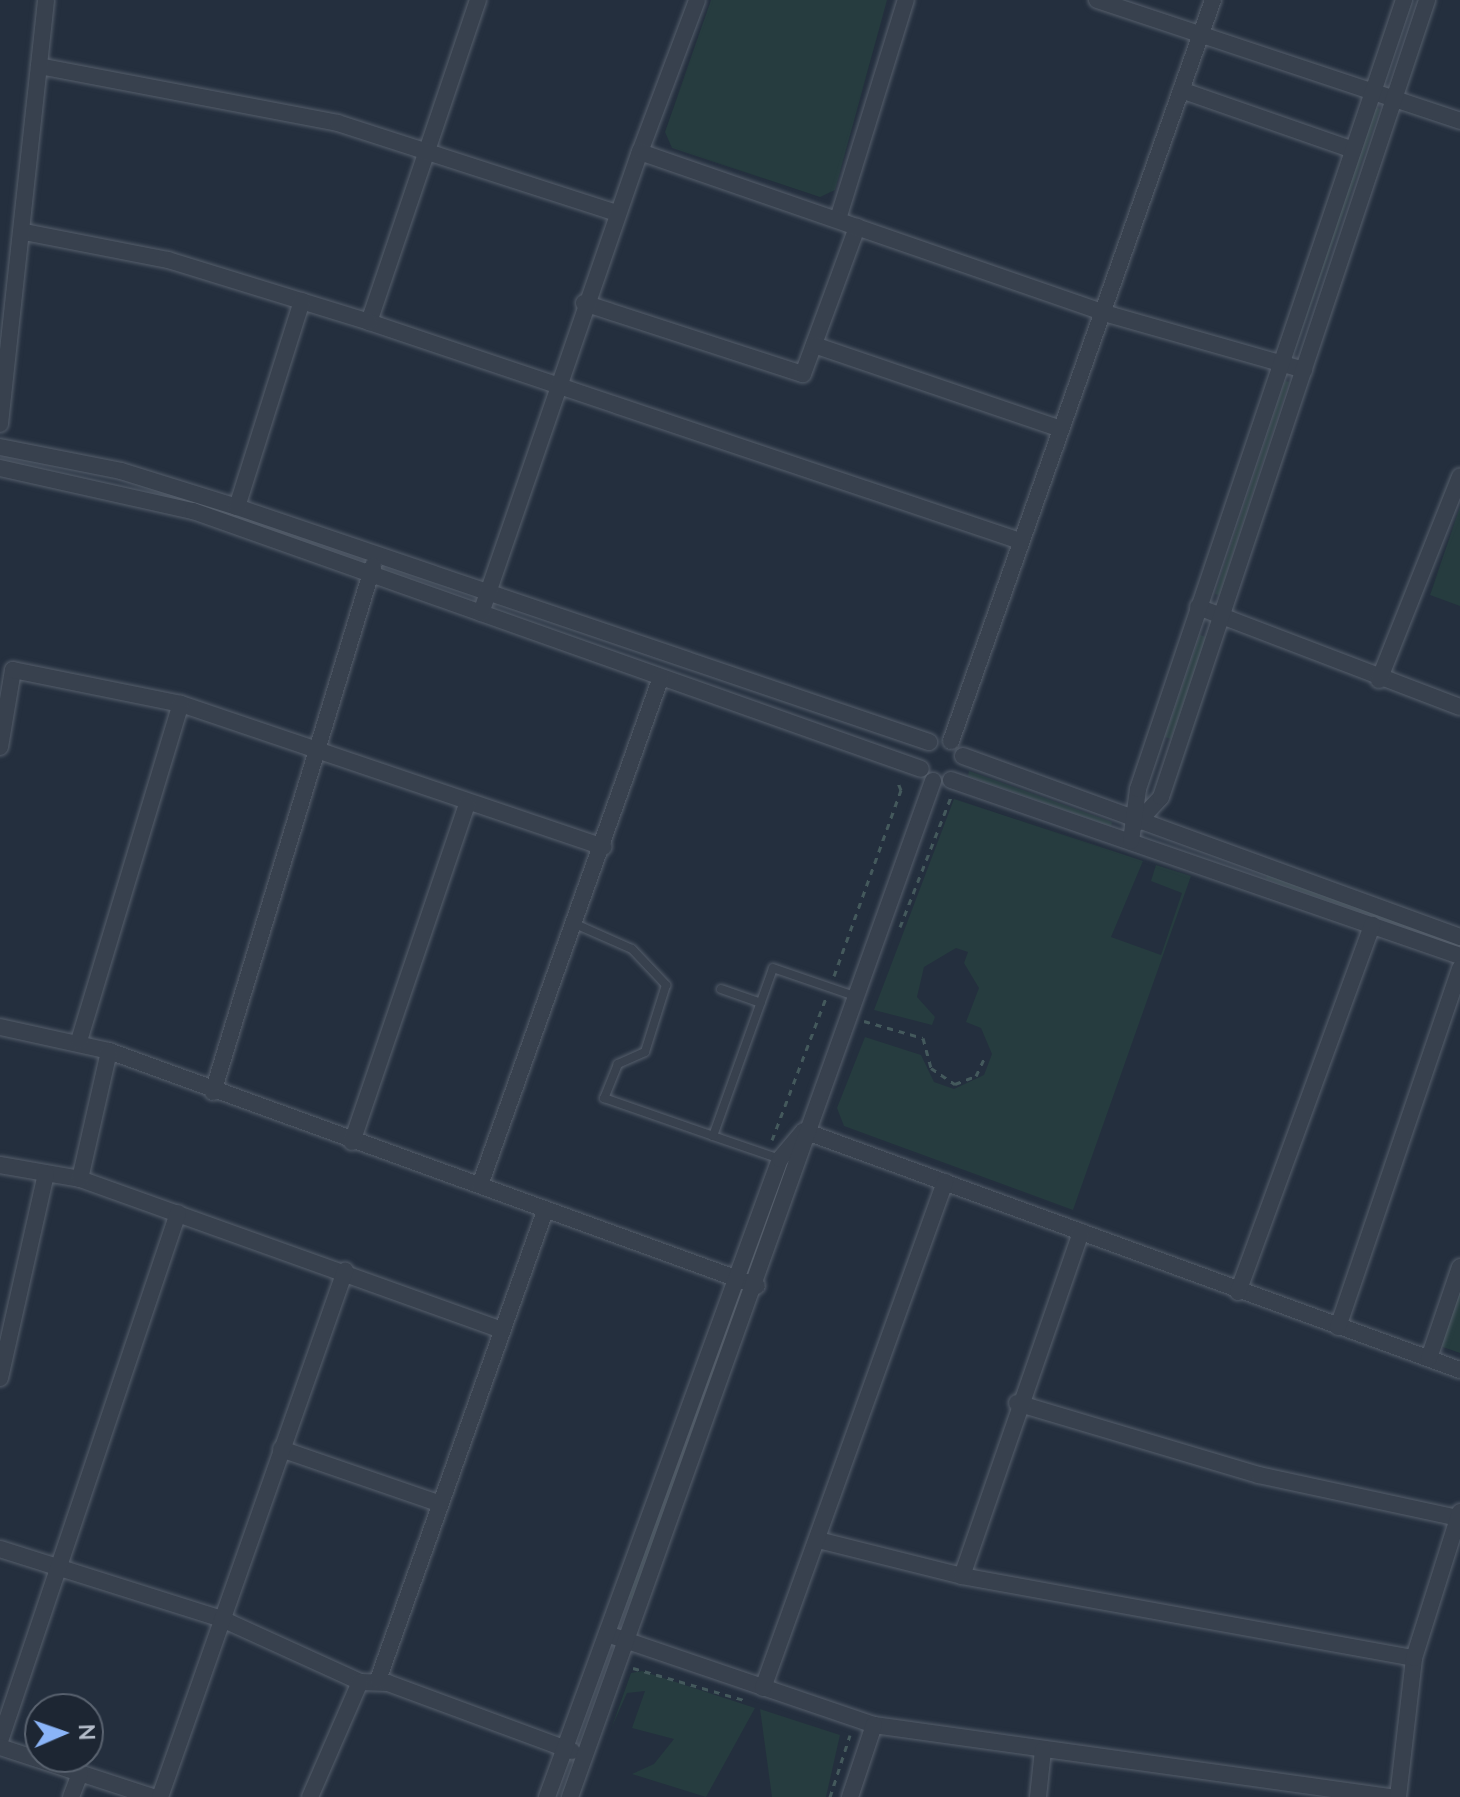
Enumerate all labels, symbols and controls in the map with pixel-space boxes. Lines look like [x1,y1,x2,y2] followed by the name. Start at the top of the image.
[24,1693,104,1773] north arrow
[71,1723,101,1741] text: N

